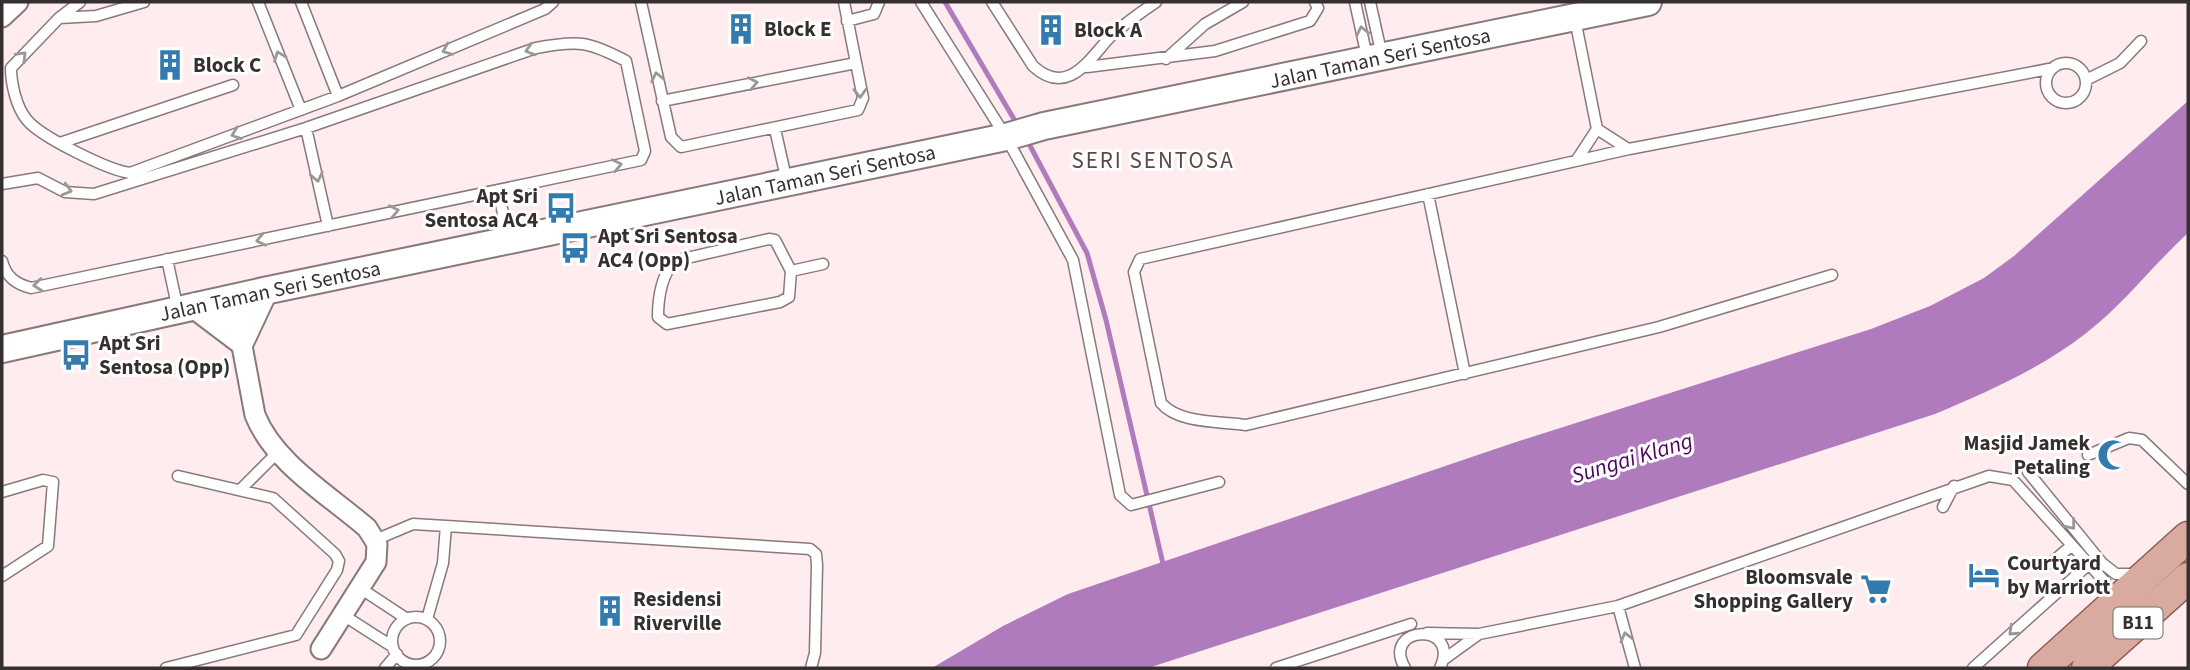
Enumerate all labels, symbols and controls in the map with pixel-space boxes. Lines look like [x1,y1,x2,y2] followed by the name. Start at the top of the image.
[724,12,758,46] building icon: Block E
[1034,13,1068,47] building icon: Block A
[764,14,831,44] place label: Block E
[1074,15,1143,45] place label: Block A
[1267,20,1493,96] street label: Jalan Taman Seri Sentosa
[1356,25,1370,37] one-way arrow
[442,42,454,56] one-way arrow
[524,42,536,57] one-way arrow
[153,48,187,82] building icon: Block C
[193,50,261,80] place label: Block C
[274,51,288,63] one-way arrow
[14,52,27,65] one-way arrow
[651,71,666,83] one-way arrow
[747,77,759,92] one-way arrow
[852,88,868,98] one-way arrow
[230,126,242,140] one-way arrow
[712,137,938,213] street label: Jalan Taman Seri Sentosa
[1071,144,1235,177] district label: SERI SENTOSA
[611,158,623,173] one-way arrow
[309,171,323,183] one-way arrow
[425,181,538,235] place label: Apt Sri Sentosa AC4
[60,182,72,196] one-way arrow
[544,191,578,225] bus stop icon: Apt Sri Sentosa AC4
[388,205,400,220] one-way arrow
[597,221,738,275] place label: Apt Sri Sentosa AC4 (Opp)
[255,231,267,246] one-way arrow
[558,231,592,265] bus stop icon: Apt Sri Sentosa AC4 (Opp)
[157,253,383,329] street label: Jalan Taman Seri Sentosa
[32,278,44,293] one-way arrow
[98,328,230,382] place label: Apt Sri Sentosa (Opp)
[59,338,93,372] bus stop icon: Apt Sri Sentosa (Opp)
[1567,424,1697,492] water label: Sungai Klang
[1964,428,2090,482] place label: Masjid Jamek Petaling
[2096,438,2130,472] mosque icon: Masjid Jamek Petaling
[2062,517,2075,529] one-way arrow
[2007,548,2110,602] place label: Courtyard by Marriott
[1967,558,2001,592] hotel icon: Courtyard by Marriott
[1694,562,1853,616] place label: Bloomsvale Shopping Gallery
[1859,572,1893,606] supermarket icon: Bloomsvale Shopping Gallery
[633,584,722,638] place label: Residensi Riverville
[593,594,627,628] building icon: Residensi Riverville
[2114,608,2162,638] road number: B11
[2008,622,2021,635] one-way arrow
[1620,631,1635,643] one-way arrow

